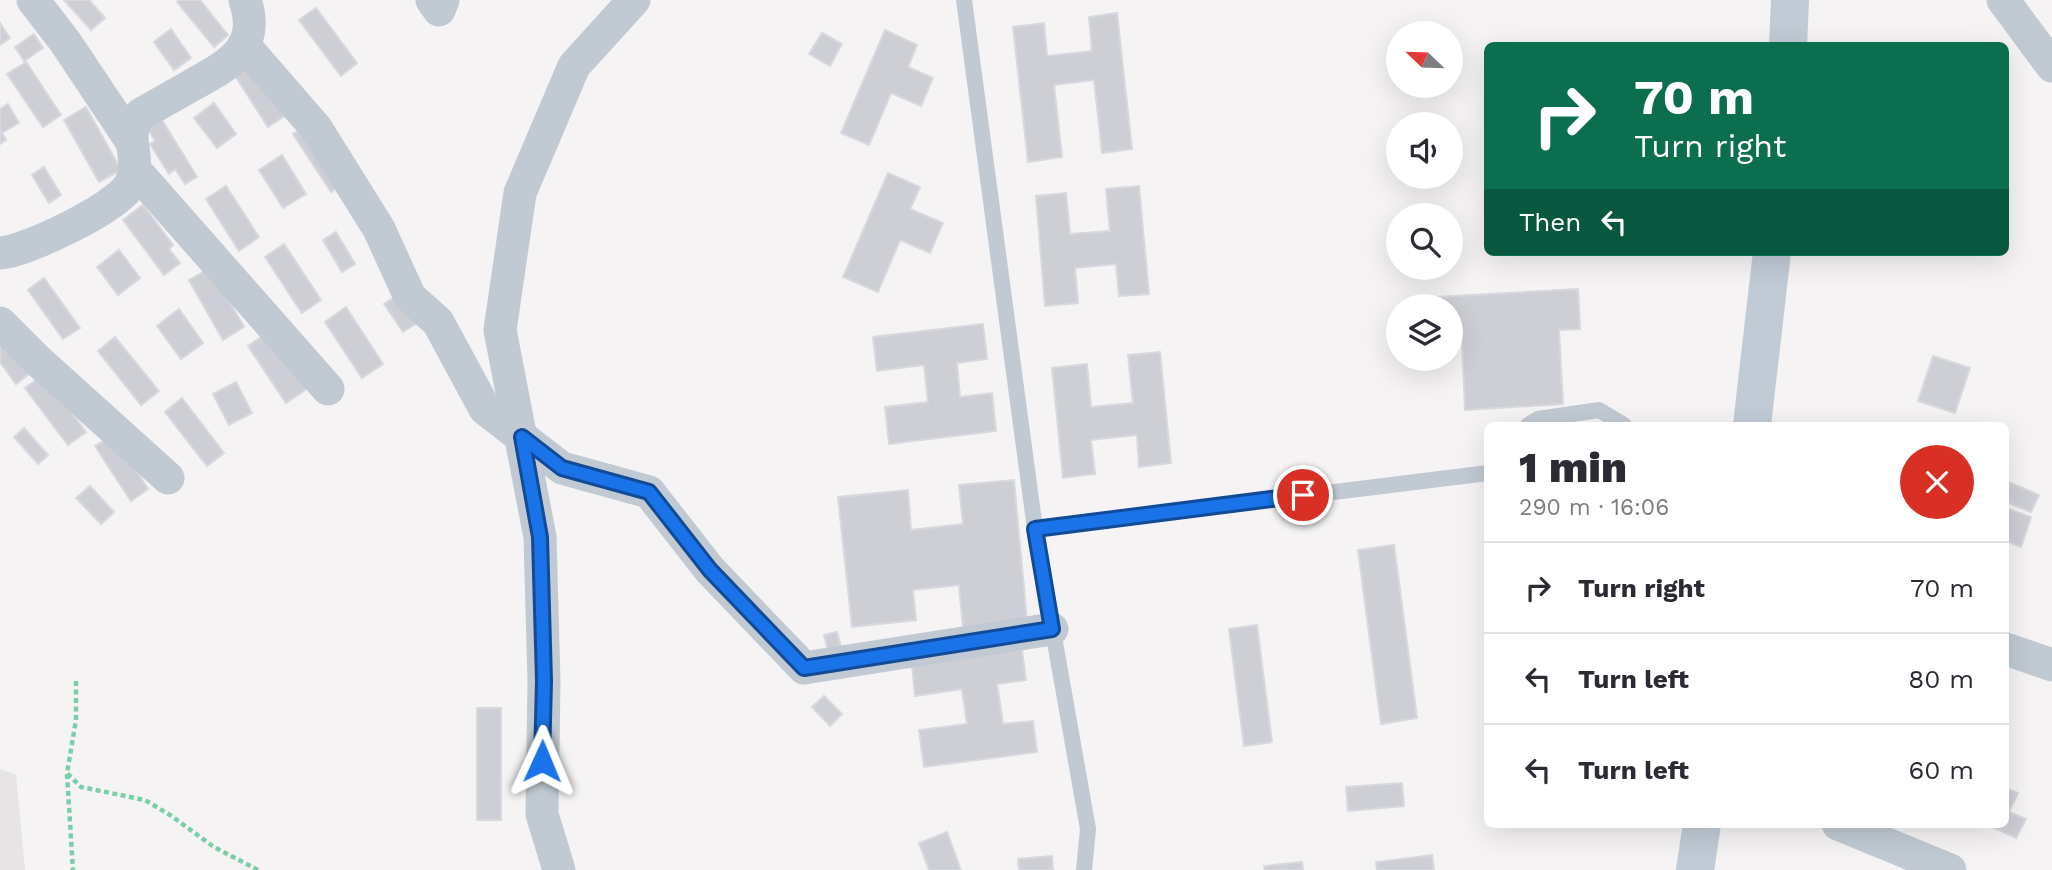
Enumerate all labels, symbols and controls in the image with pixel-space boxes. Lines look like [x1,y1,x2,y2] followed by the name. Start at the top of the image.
[1386,21,1463,98] north arrow
[1386,21,1463,371] map controls
[1634,68,1754,126] text: 70 m
[1519,70,1610,161] icon: right
[1386,112,1463,189] button: sound
[1634,127,1786,165] text: Turn right
[1386,203,1463,280] button: search
[1595,203,1633,241] icon: left
[1519,207,1581,237] text: Then
[1386,294,1463,371] button: layers
[1519,443,1627,492] text: 1 min
[1900,445,1974,519] button: close
[1273,465,1333,525] pin
[1284,476,1322,514] icon: arrive
[1519,494,1669,521] text: 290 m · 16:06
[1519,569,1557,607] icon: right
[1578,573,1705,603] text: Turn right
[1910,573,1974,603] text: 70 m
[1519,660,1557,698] icon: left
[1578,664,1689,694] text: Turn left
[1908,664,1974,694] text: 80 m
[505,724,579,798] position arrow
[1519,751,1557,789] icon: left
[1578,755,1689,785] text: Turn left
[1908,755,1974,785] text: 60 m

